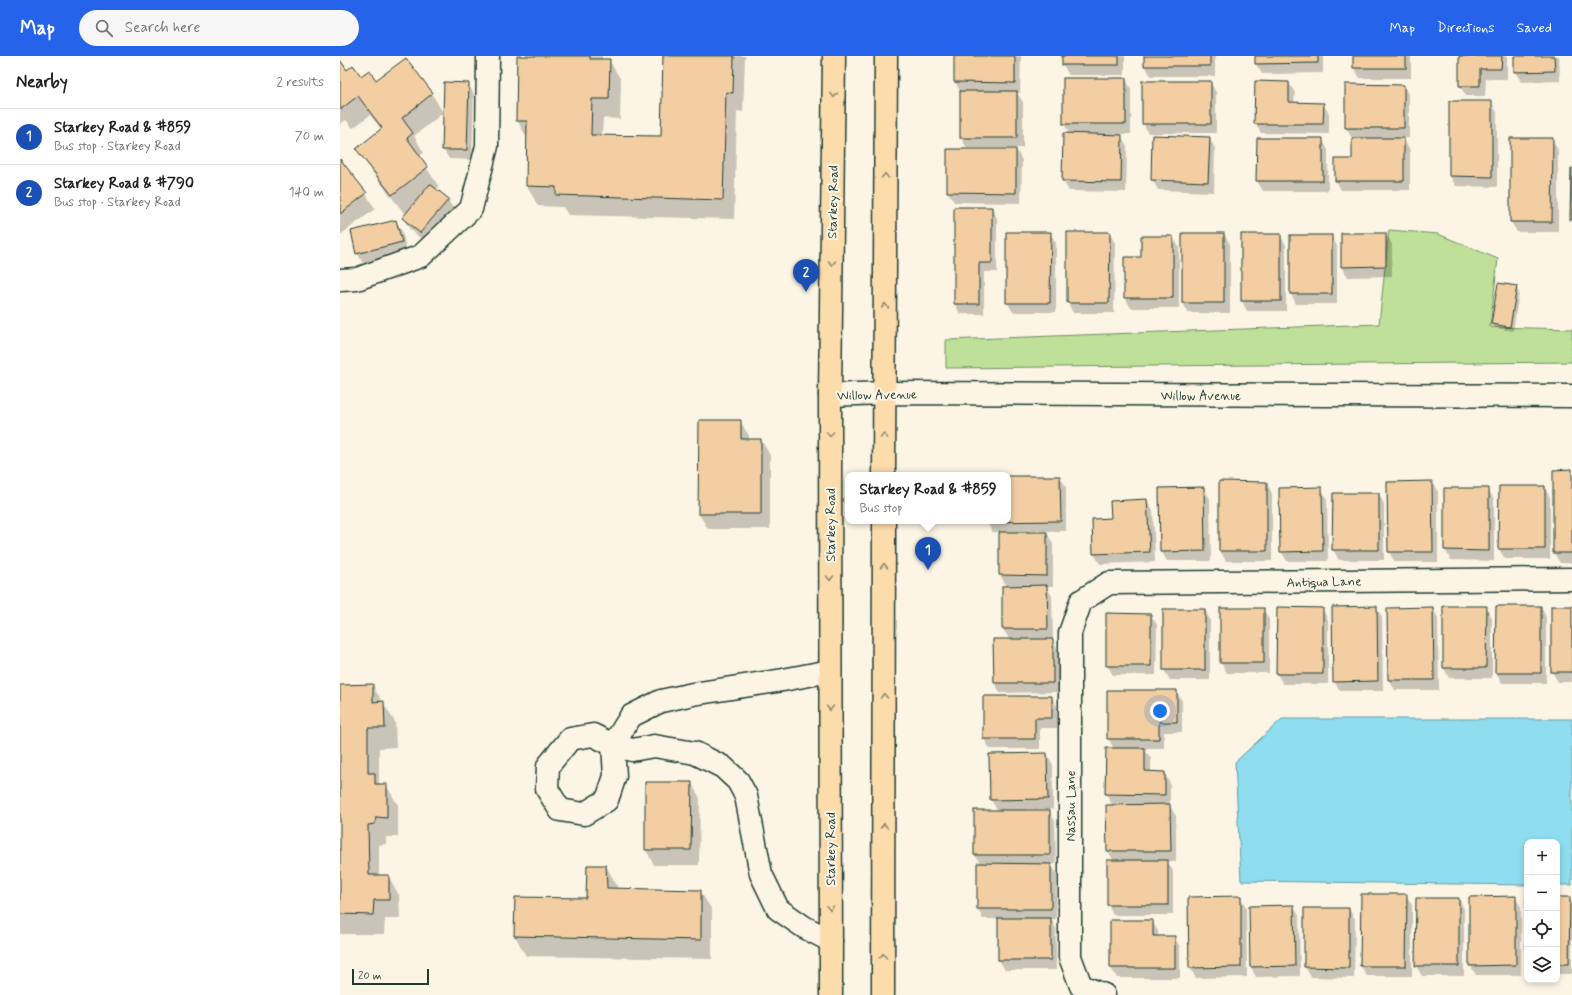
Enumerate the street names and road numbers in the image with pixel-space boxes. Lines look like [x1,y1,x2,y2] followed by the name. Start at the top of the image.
[824,165,843,239] street label: Starkey Road
[837,386,917,405] street label: Willow Avenue
[1161,388,1241,405] street label: Willow Avenue
[823,488,840,562] street label: Starkey Road
[1286,573,1362,592] street label: Antiqua Lane
[1063,770,1080,842] street label: Nassau Lane
[823,812,840,886] street label: Starkey Road

